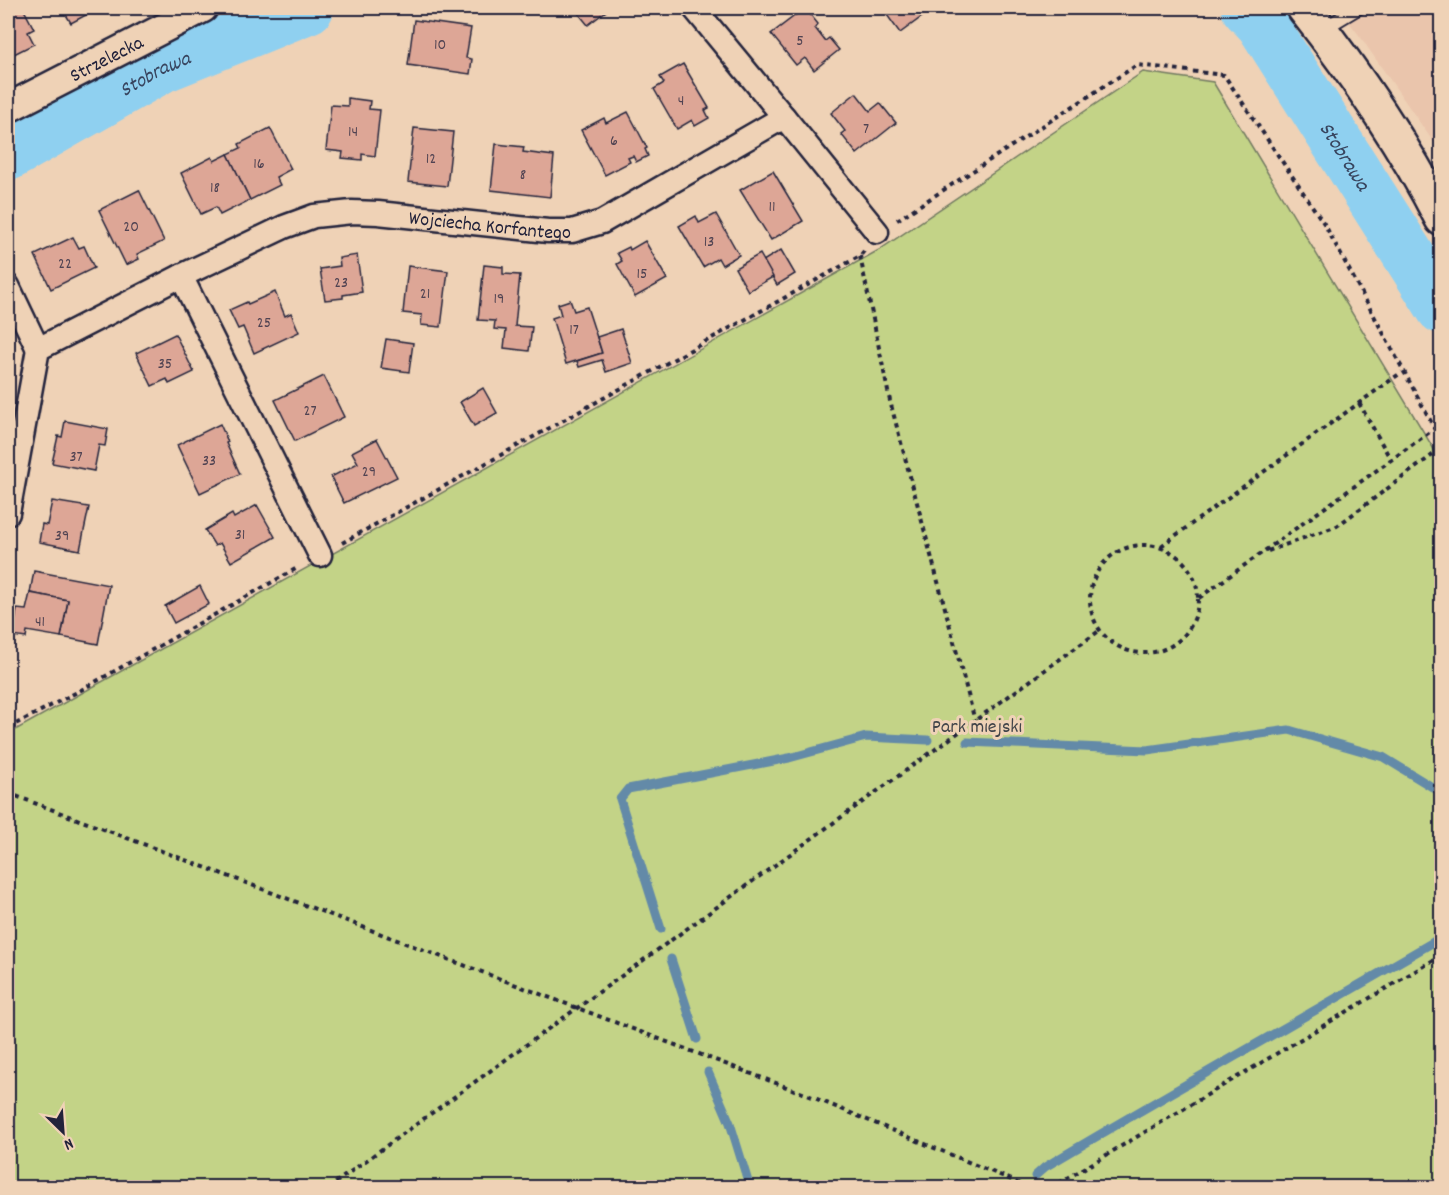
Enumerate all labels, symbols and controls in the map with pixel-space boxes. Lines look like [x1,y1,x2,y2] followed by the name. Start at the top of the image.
[66,30,149,91] street label: Strzelecka
[796,30,804,53] house number: 5
[434,34,446,57] house number: 10
[115,45,197,106] water label: Stobrawa
[678,90,684,113] house number: 4
[1310,117,1377,199] water label: Stobrawa
[863,118,869,141] house number: 7
[348,121,358,144] house number: 14
[610,130,618,153] house number: 6
[426,148,436,171] house number: 12
[253,153,265,176] house number: 16
[520,164,526,187] house number: 8
[210,177,220,200] house number: 18
[768,196,776,219] house number: 11
[407,205,571,248] street label: Wojciecha Korfantego
[123,216,139,239] house number: 20
[704,231,714,254] house number: 13
[58,253,72,276] house number: 22
[637,263,647,286] house number: 15
[334,272,348,295] house number: 23
[420,283,430,306] house number: 21
[494,288,504,311] house number: 19
[257,312,271,335] house number: 25
[569,319,579,342] house number: 17
[158,353,172,376] house number: 35
[303,400,317,423] house number: 27
[69,446,83,469] house number: 37
[202,450,216,473] house number: 33
[362,461,376,484] house number: 29
[235,524,245,547] house number: 31
[55,525,69,548] house number: 39
[35,611,45,634] house number: 41
[932,714,1023,742] park label: Park miejski
[33,1102,93,1162] north arrow
[60,1131,77,1155] text: N

